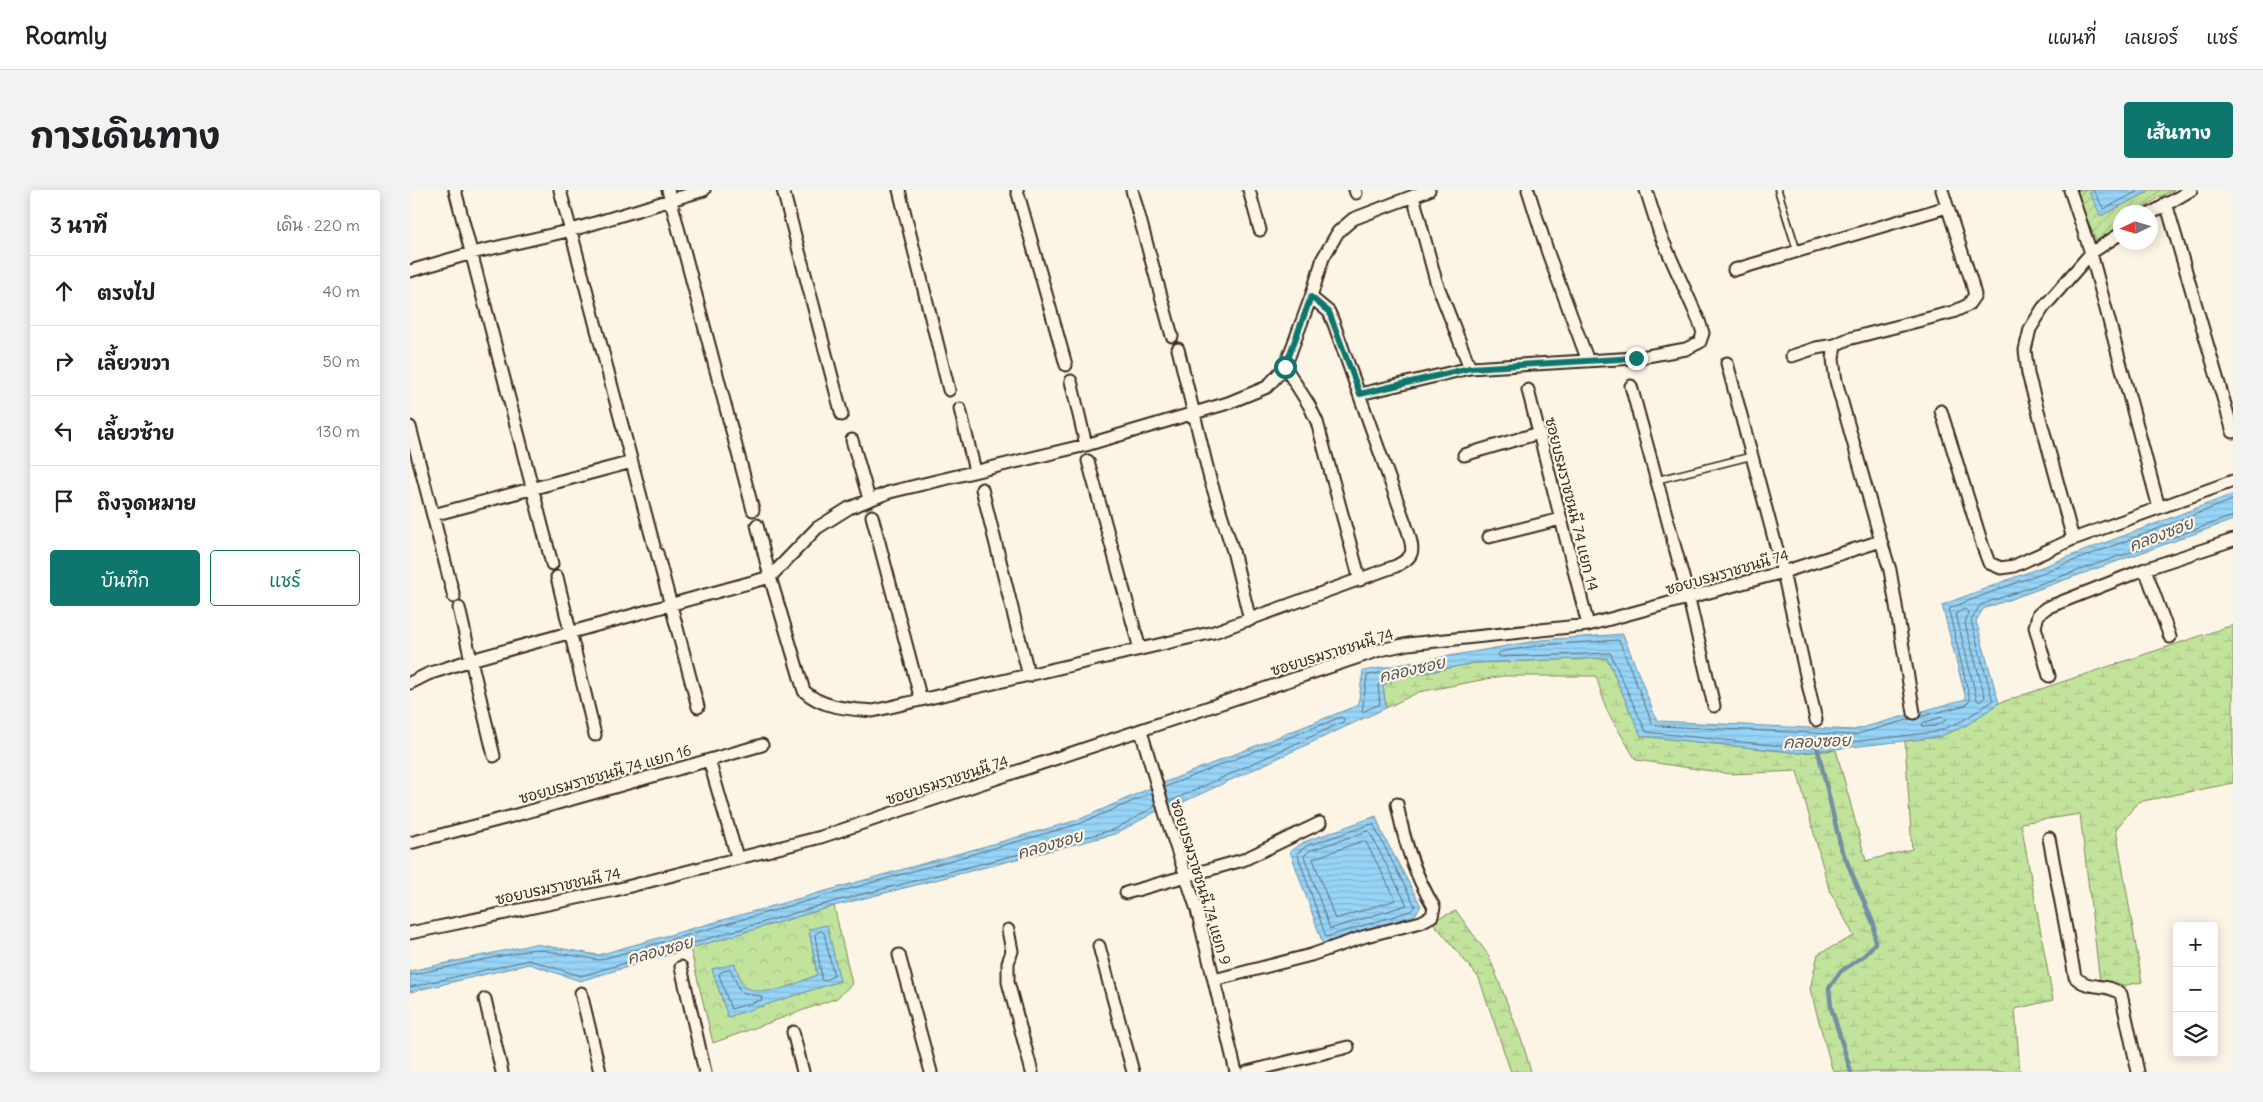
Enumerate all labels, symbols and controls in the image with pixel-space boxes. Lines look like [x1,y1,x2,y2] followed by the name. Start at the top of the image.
[25,20,107,50] text: Roamly
[2048,26,2096,49] text: แผนที่
[2124,26,2178,49] text: เลเยอร์
[2206,26,2238,49] text: แชร์
[2124,102,2233,158] button: เส้นทาง
[30,113,220,157] text: การเดินทาง
[2113,205,2158,250] north arrow
[50,212,107,239] text: 3 นาที
[276,215,360,235] text: เดิน · 220 m
[50,277,78,305] icon: ahead
[97,281,155,305] text: ตรงไป
[322,281,360,301] text: 40 m
[50,347,78,375] icon: right
[1625,347,1648,370] route end
[97,351,170,375] text: เลี้ยวขวา
[322,351,360,371] text: 50 m
[1274,356,1297,379] route start
[1541,415,1603,593] street label: ซอยบรมราชชนนี 74 แยก 14
[50,417,78,445] icon: left
[97,421,174,445] text: เลี้ยวซ้าย
[316,421,360,441] text: 130 m
[50,487,78,515] icon: arrive
[97,491,196,515] text: ถึงจุดหมาย
[2126,512,2197,555] water label: คลองซอย
[1663,545,1791,599] street label: ซอยบรมราชชนนี 74
[50,550,200,606] button: บันทึก
[210,550,360,606] button: แชร์
[1268,624,1396,680] street label: ซอยบรมราชชนนี 74
[1377,651,1448,686] water label: คลองซอย
[1783,730,1852,752] water label: คลองซอย
[517,740,693,808] street label: ซอยบรมราชชนนี 74 แยก 16
[883,751,1011,809] street label: ซอยบรมราชชนนี 74
[1167,797,1235,967] street label: ซอยบรมราชชนนี 74 แยก 9
[1015,825,1086,863] water label: คลองซอย
[494,863,623,909] street label: ซอยบรมราชชนนี 74
[2173,922,2218,1057] map controls
[2173,922,2218,967] button: +
[625,931,696,968] water label: คลองซอย
[2173,967,2218,1012] button: −
[2173,1012,2218,1057] button: layers

